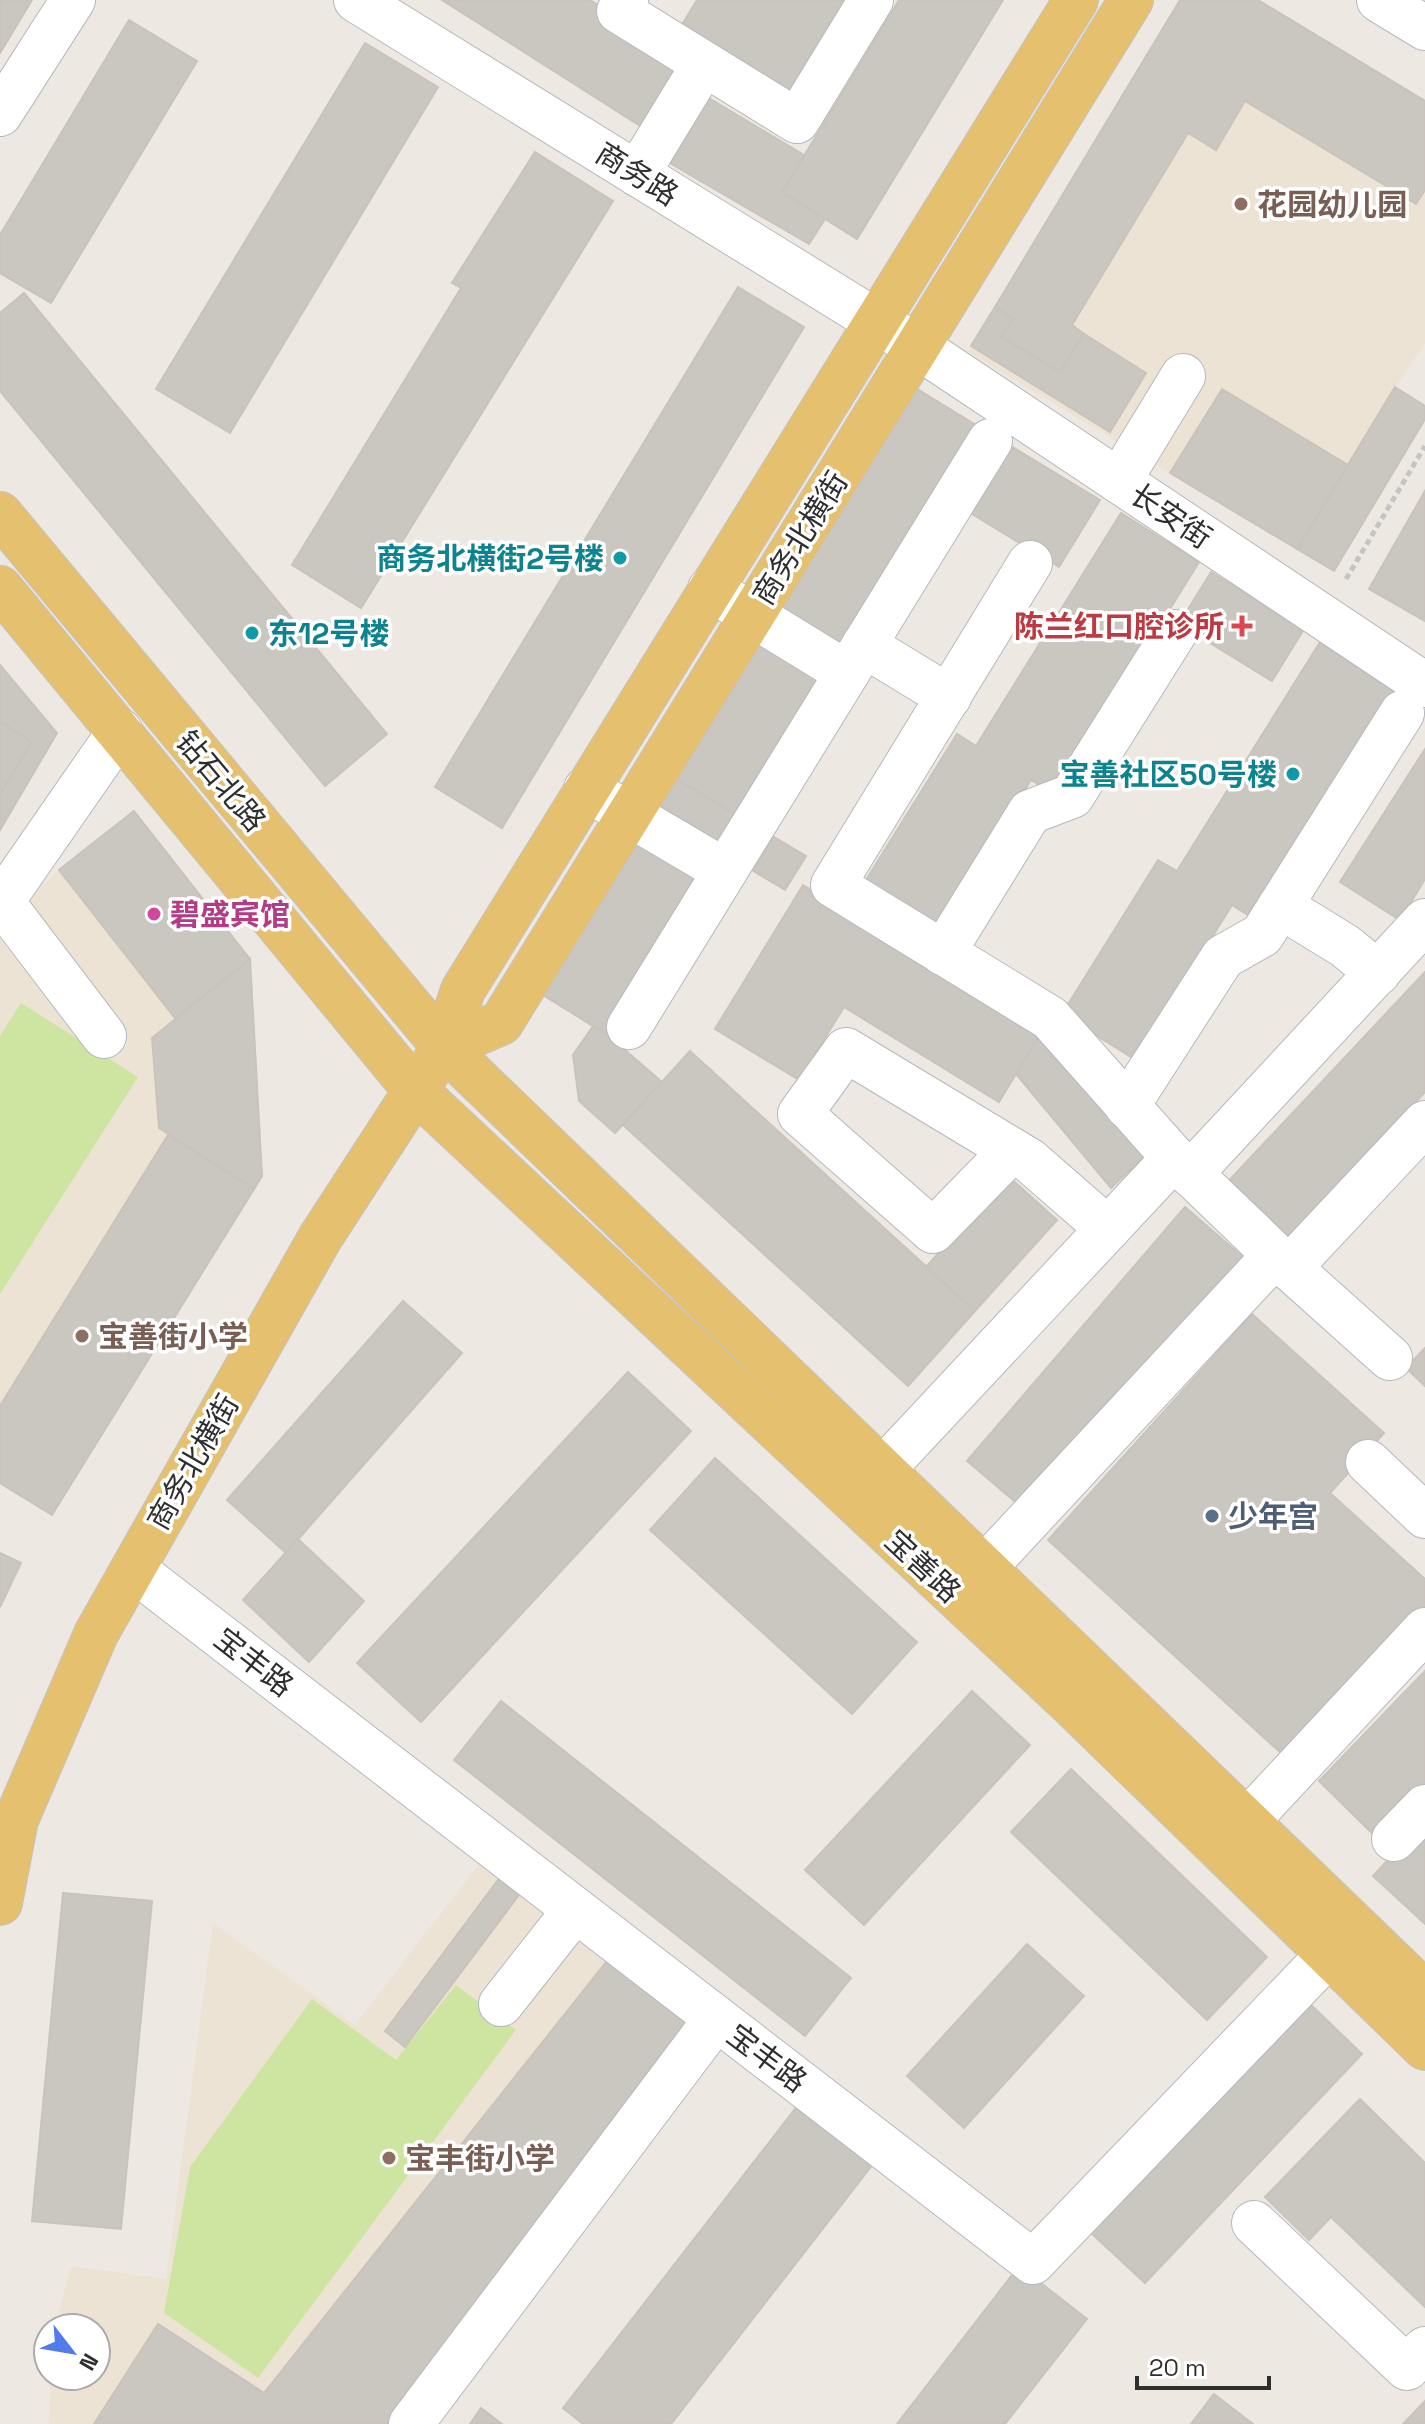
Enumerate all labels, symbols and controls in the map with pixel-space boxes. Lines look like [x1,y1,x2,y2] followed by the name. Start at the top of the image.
[589,134,685,214] street label: 商务路
[1257,185,1407,224] place label: 花园幼儿园
[1232,195,1250,213] marker: 花园幼儿园
[744,464,856,612] street label: 商务北横街
[1123,475,1219,557] street label: 长安街
[376,539,604,578] place label: 商务北横街2号楼
[611,549,629,567] marker: 商务北横街2号楼
[1014,607,1224,646] place label: 陈兰红口腔诊所
[268,614,389,653] place label: 东12号楼
[1231,615,1253,637] marker: 陈兰红口腔诊所
[243,624,261,642] marker: 东12号楼
[167,723,275,839] street label: 钻石北路
[1060,755,1277,794] place label: 宝善社区50号楼
[1284,765,1302,783] marker: 宝善社区50号楼
[170,895,290,934] place label: 碧盛宾馆
[145,905,163,923] marker: 碧盛宾馆
[98,1317,248,1356] place label: 宝善街小学
[73,1327,91,1345] marker: 宝善街小学
[139,1387,247,1537] street label: 商务北横街
[1228,1497,1318,1536] place label: 少年宫
[1203,1507,1221,1525] marker: 少年宫
[877,1521,969,1611] street label: 宝善路
[207,1619,301,1705] street label: 宝丰路
[719,2015,815,2101] street label: 宝丰路
[405,2139,555,2178] place label: 宝丰街小学
[380,2149,398,2167] marker: 宝丰街小学
[32,2312,112,2392] north arrow
[1137,2340,1269,2390] scale bar
[73,2349,105,2376] text: N
[1149,2352,1206,2383] text: 20 m

